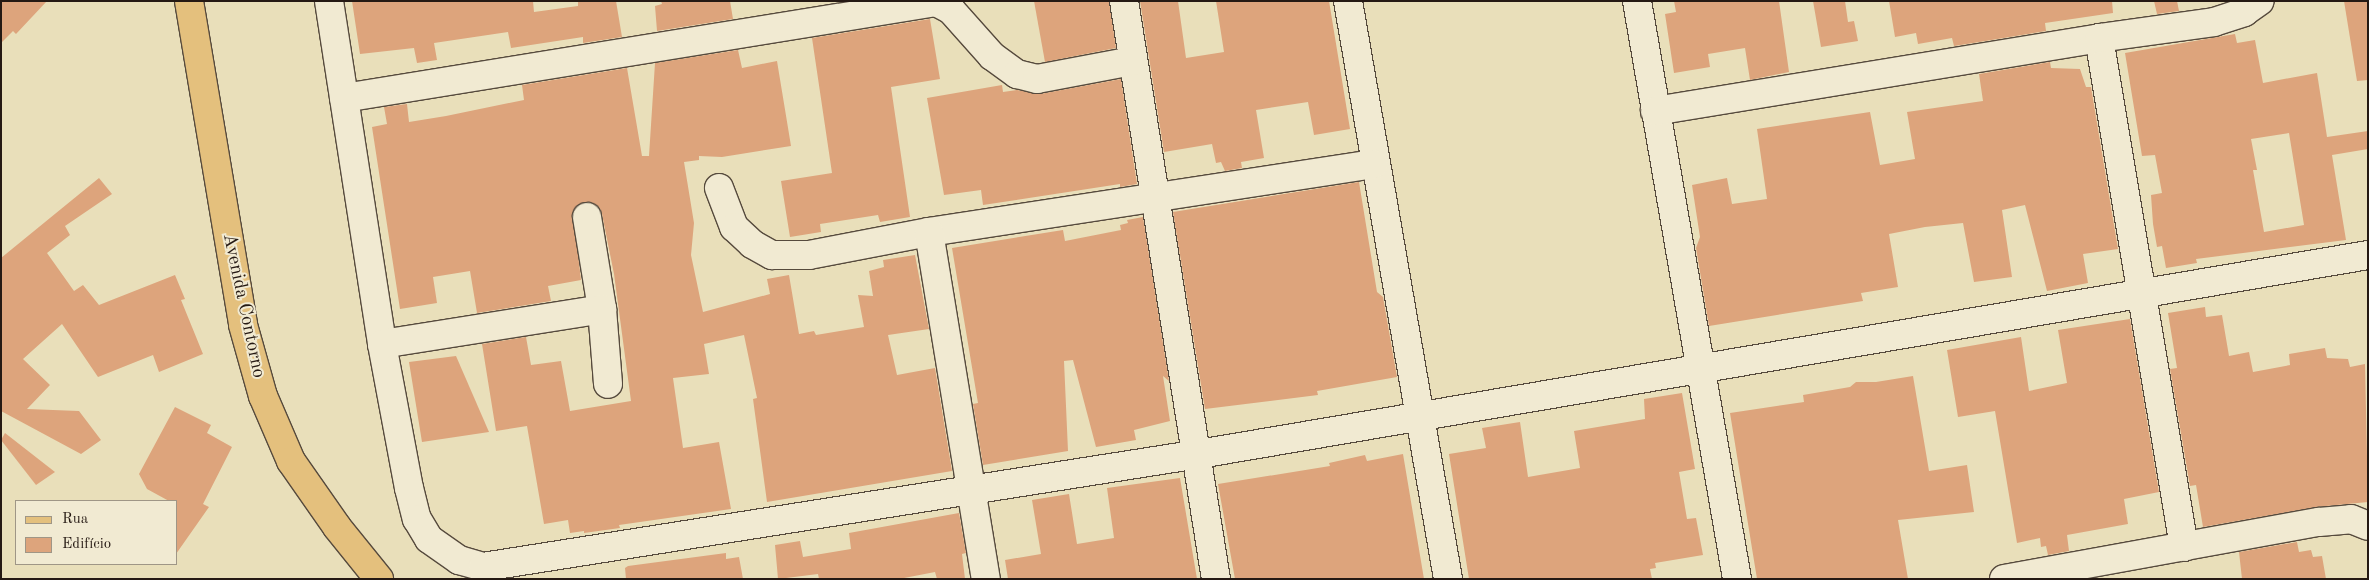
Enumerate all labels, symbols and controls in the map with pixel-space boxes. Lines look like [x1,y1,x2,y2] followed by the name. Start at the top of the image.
[217,232,269,380] street label: Avenida Contorno
[15,500,178,565] legend
[62,512,88,527] text: Rua
[62,537,111,552] text: Edifício

